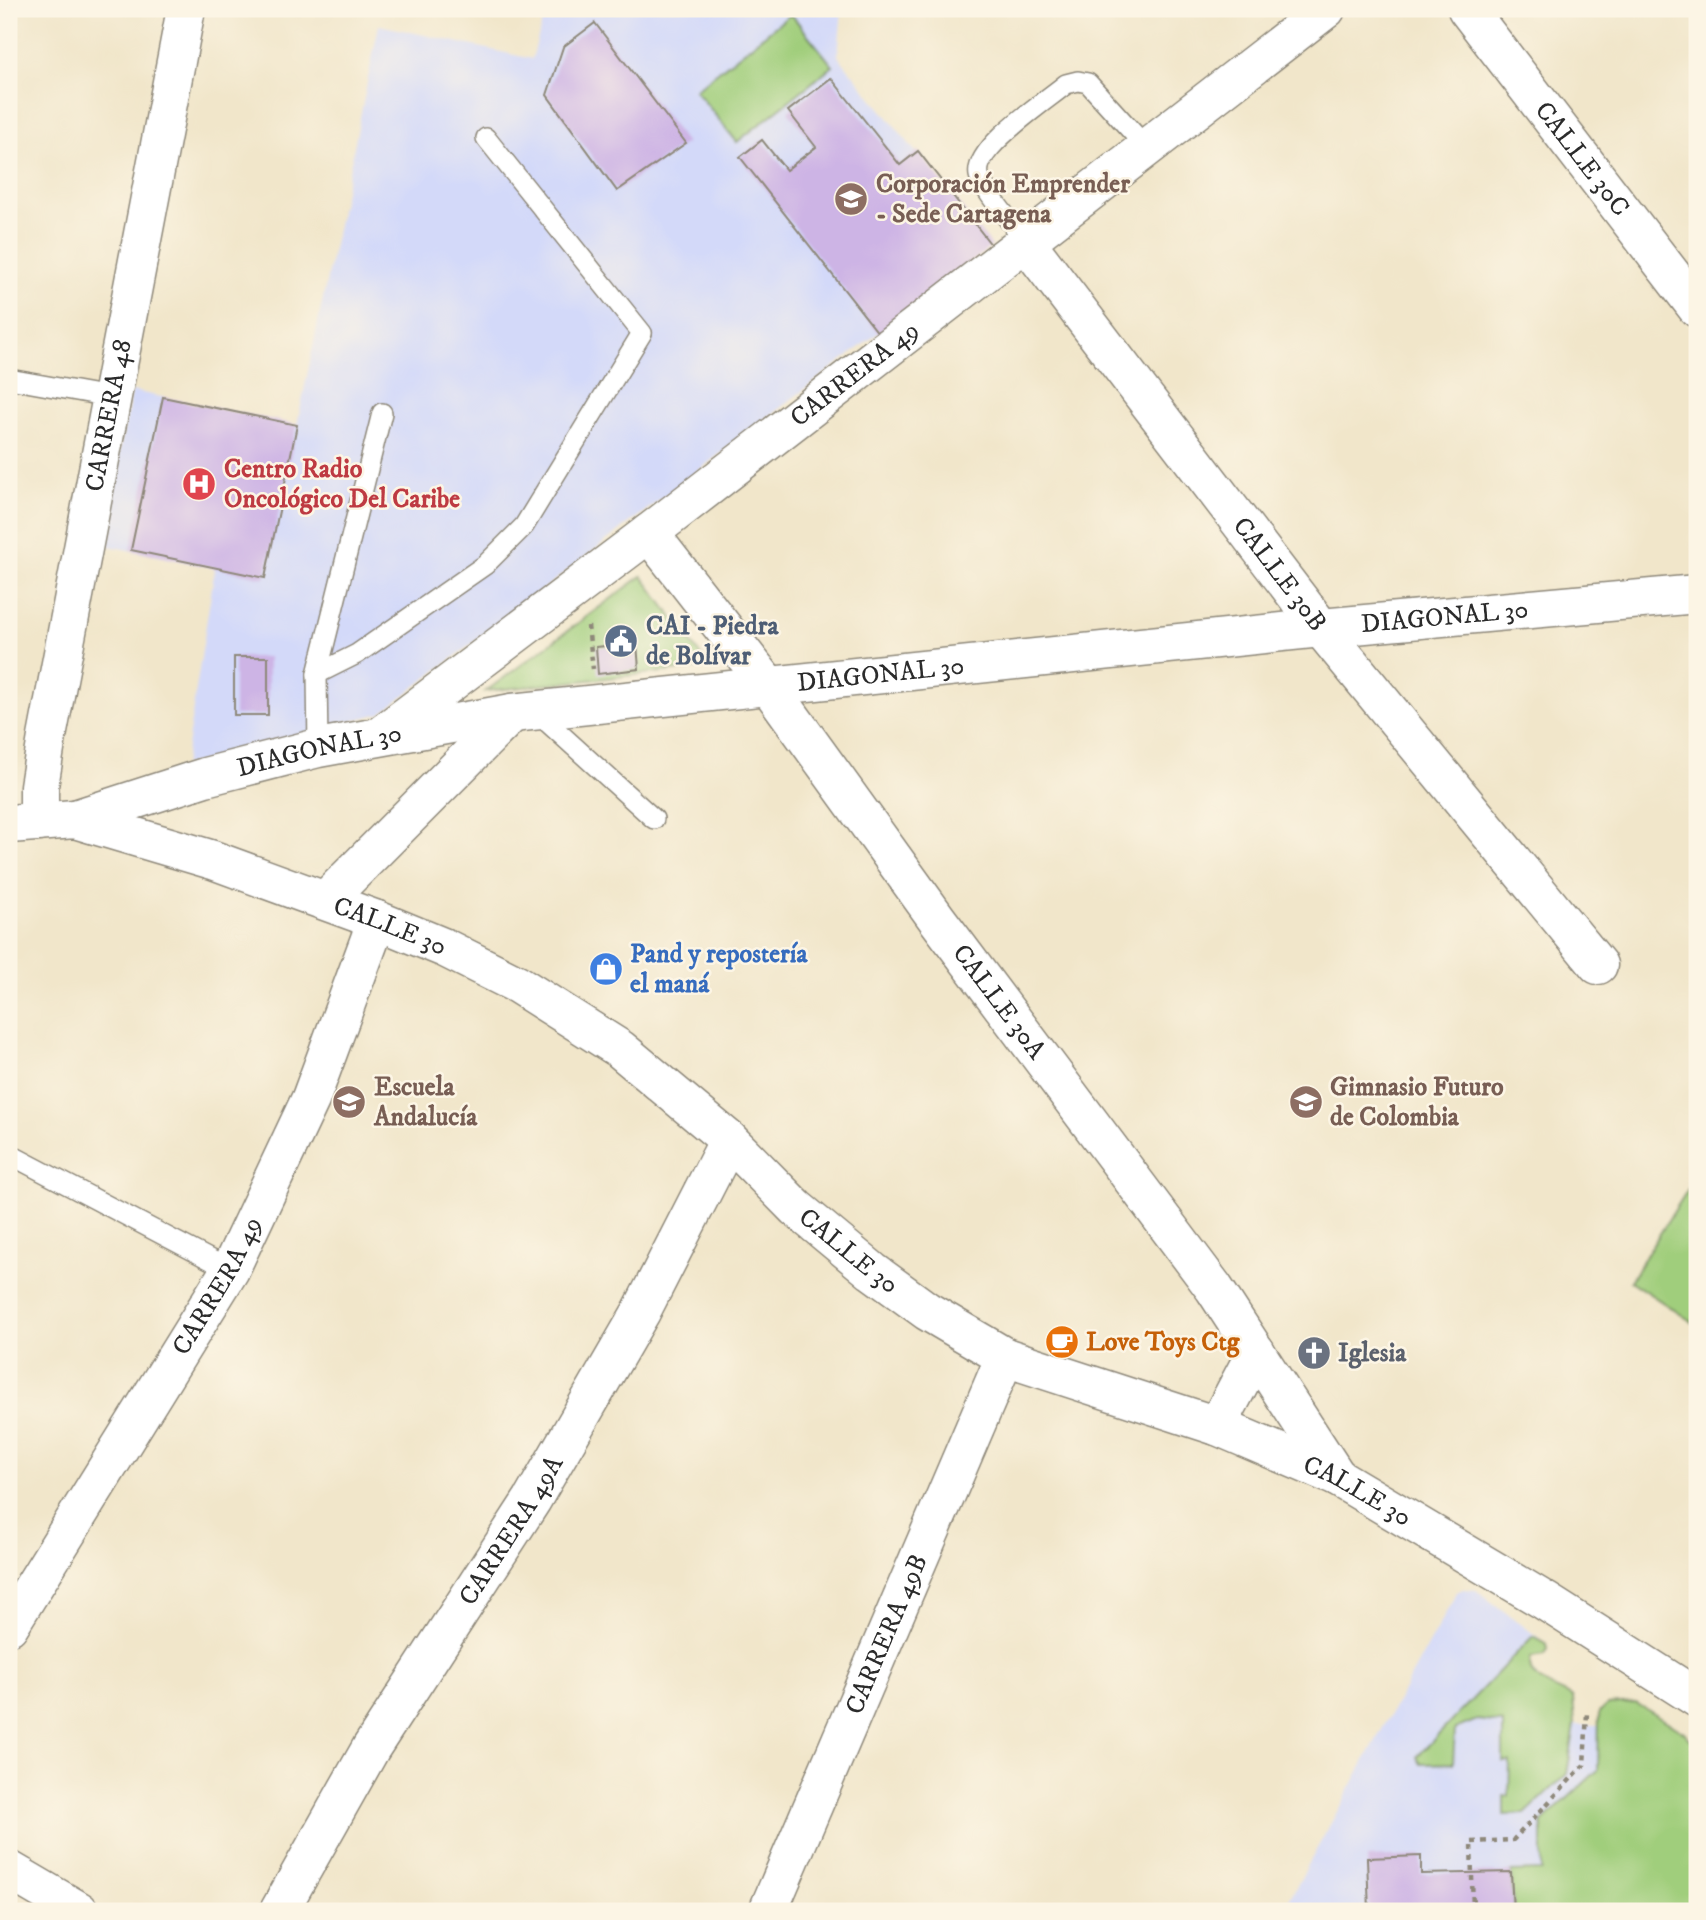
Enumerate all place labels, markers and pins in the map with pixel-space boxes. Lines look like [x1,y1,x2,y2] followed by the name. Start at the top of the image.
[876,168,1130,231] place label: Corporación Emprender - Sede Cartagena
[832,180,870,218] school or university icon: Corporación Emprender - Sede Cartagena
[224,453,460,516] place label: Centro Radio Oncológico Del Caribe
[180,465,218,503] hospital icon: Centro Radio Oncológico Del Caribe
[646,610,779,673] place label: CAI - Piedra de Bolívar
[602,622,640,660] public building icon: CAI - Piedra de Bolívar
[630,938,808,1001] place label: Pand y repostería el maná
[587,950,625,988] shop icon: Pand y repostería el maná
[373,1071,478,1134] place label: Escuela Andalucía
[1330,1071,1504,1134] place label: Gimnasio Futuro de Colombia
[330,1083,368,1121] school or university icon: Escuela Andalucía
[1287,1083,1325,1121] school or university icon: Gimnasio Futuro de Colombia
[1043,1323,1081,1361] cafe icon: Love Toys Ctg
[1086,1326,1241,1359] place label: Love Toys Ctg
[1295,1334,1333,1372] church icon: Iglesia
[1338,1337,1407,1370] place label: Iglesia

